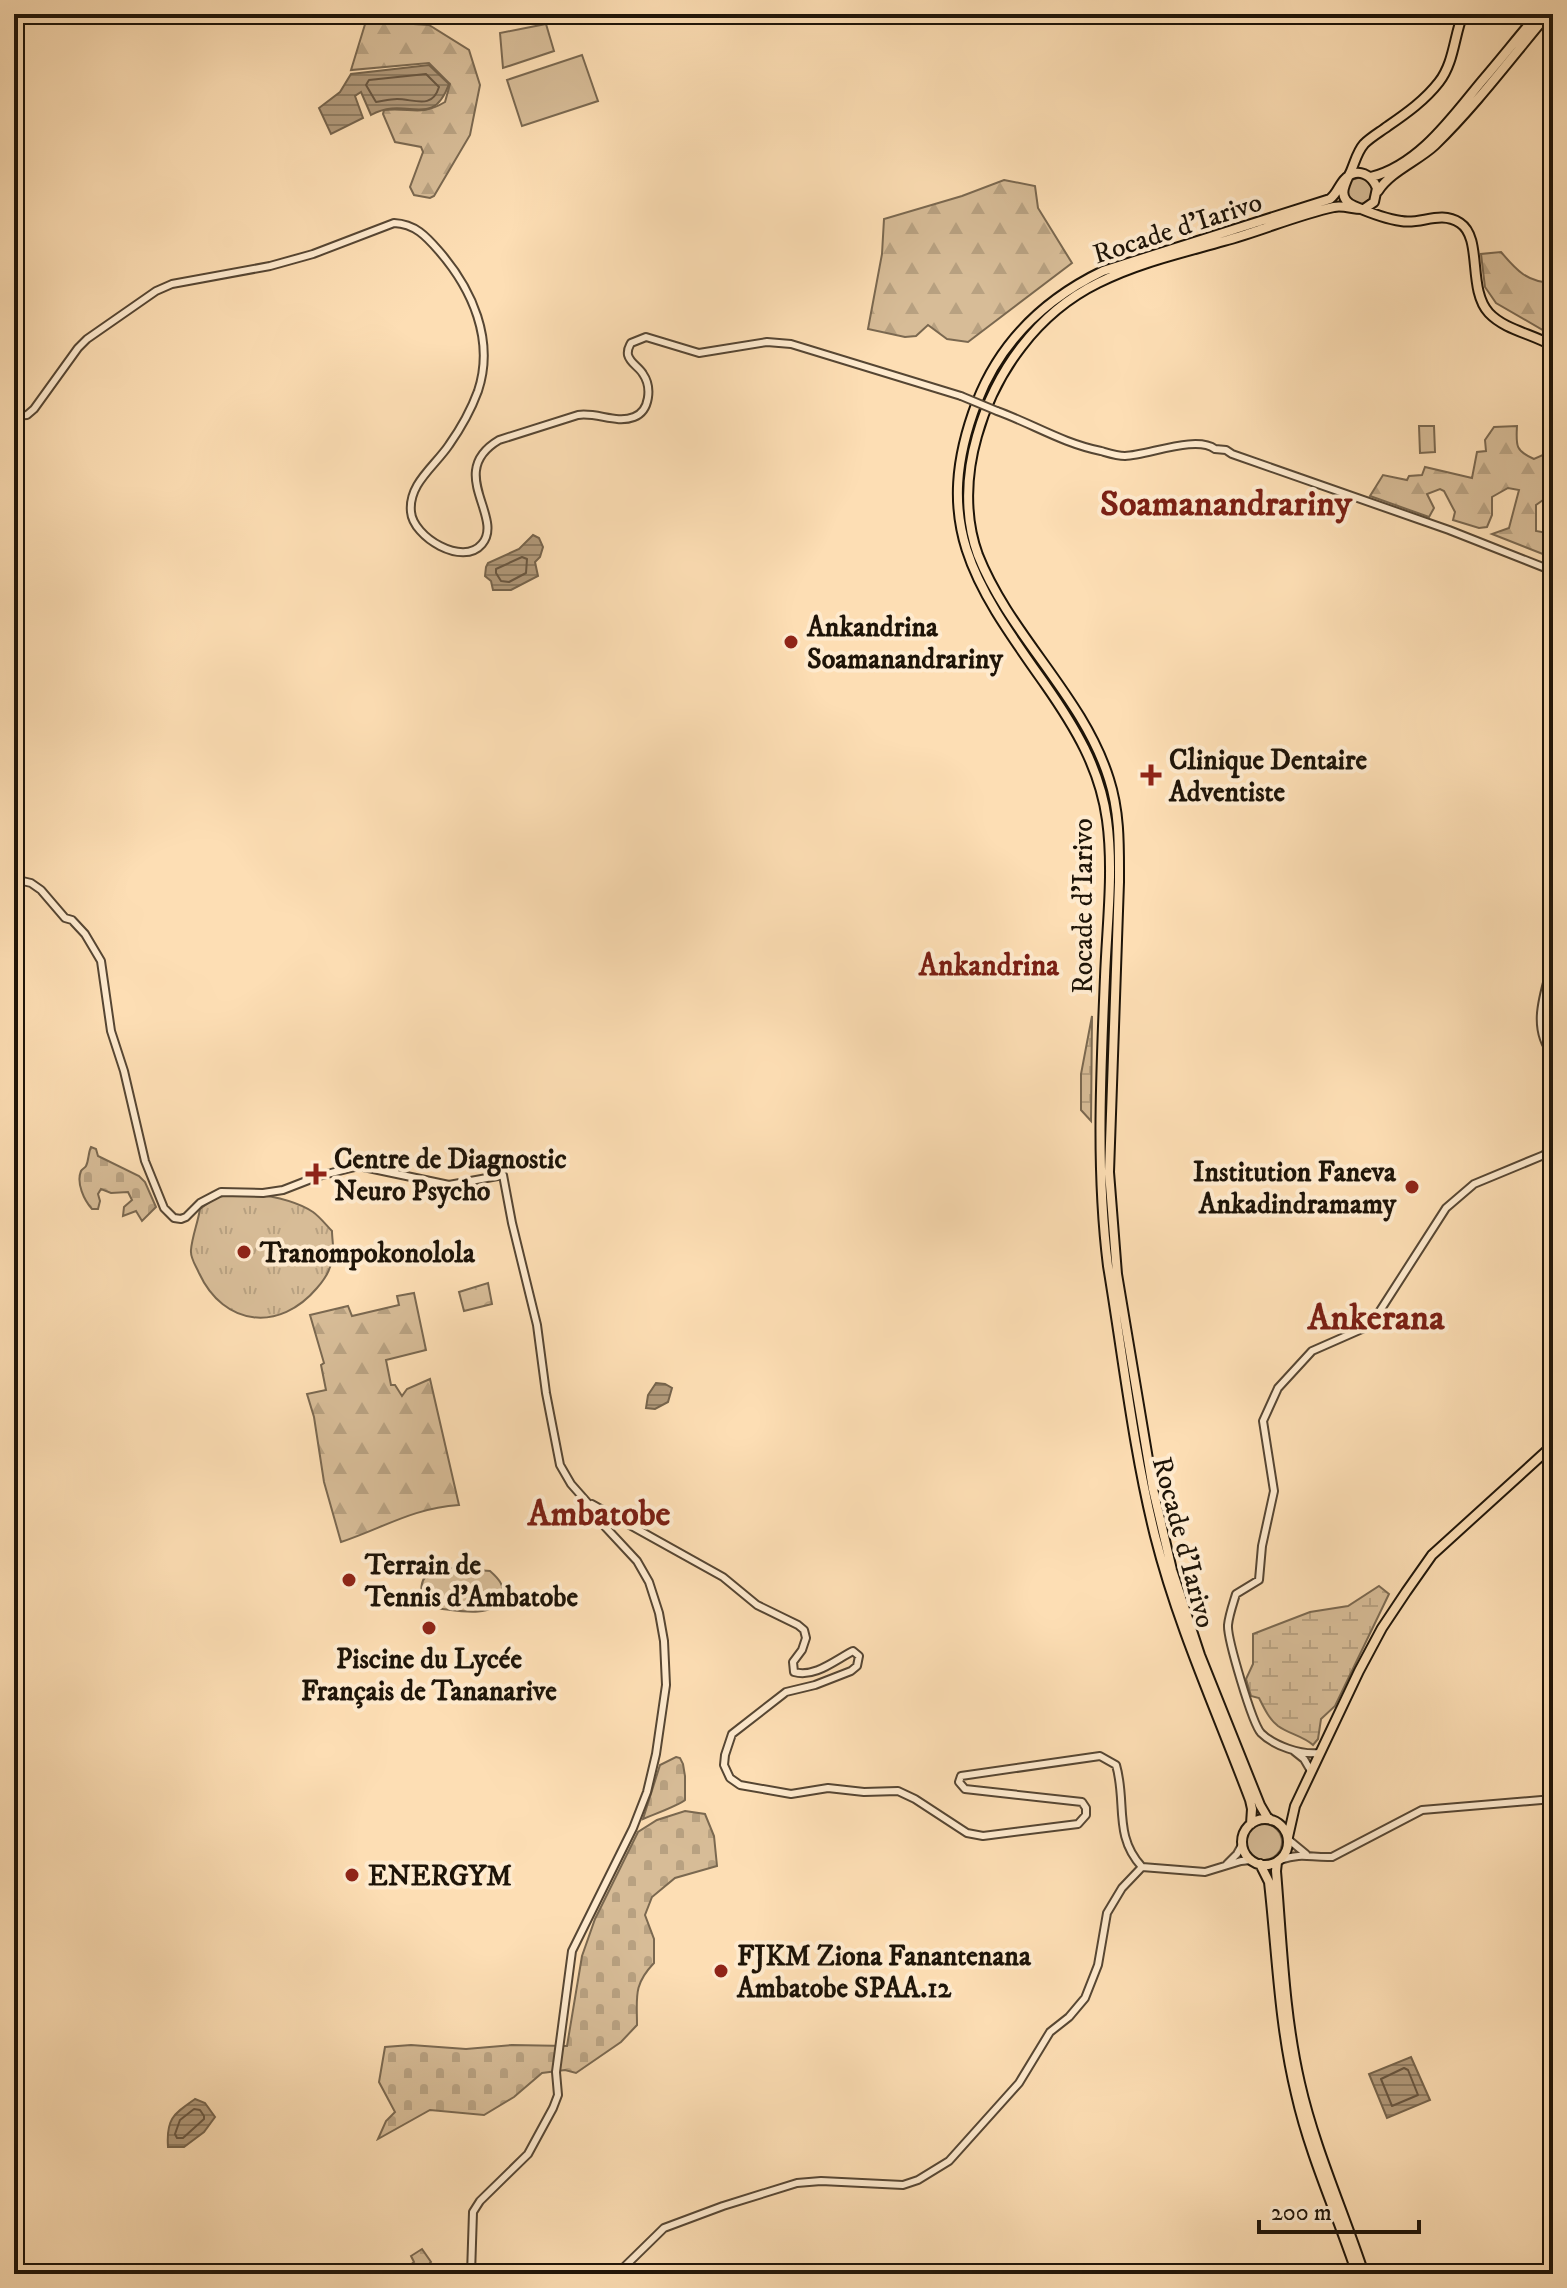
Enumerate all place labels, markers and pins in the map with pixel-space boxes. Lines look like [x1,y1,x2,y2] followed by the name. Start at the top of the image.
[806,610,1004,677] place label: Ankandrina Soamanandrariny
[782,633,800,651] marker: Ankandrina Soamanandrariny
[1168,743,1367,810] place label: Clinique Dentaire Adventiste
[1140,764,1162,786] marker: Clinique Dentaire Adventiste
[334,1142,567,1209] place label: Centre de Diagnostic Neuro Psycho
[1193,1155,1397,1222] place label: Institution Faneva Ankadindramamy
[305,1163,327,1185] marker: Centre de Diagnostic Neuro Psycho
[1403,1178,1421,1196] marker: Institution Faneva Ankadindramamy
[259,1236,476,1271] place label: Tranompokonolola
[235,1243,253,1261] marker: Tranompokonolola
[364,1548,578,1615] place label: Terrain de Tennis d'Ambatobe
[340,1571,358,1589] marker: Terrain de Tennis d'Ambatobe
[420,1619,438,1637] marker: Piscine du Lycée Français de Tananarive
[301,1642,557,1709] place label: Piscine du Lycée Français de Tananarive
[368,1859,512,1894] place label: ENERGYM
[343,1866,361,1884] marker: ENERGYM
[736,1939,1032,2006] place label: FJKM Ziona Fanantenana Ambatobe SPAA.12
[712,1962,730,1980] marker: FJKM Ziona Fanantenana Ambatobe SPAA.12

